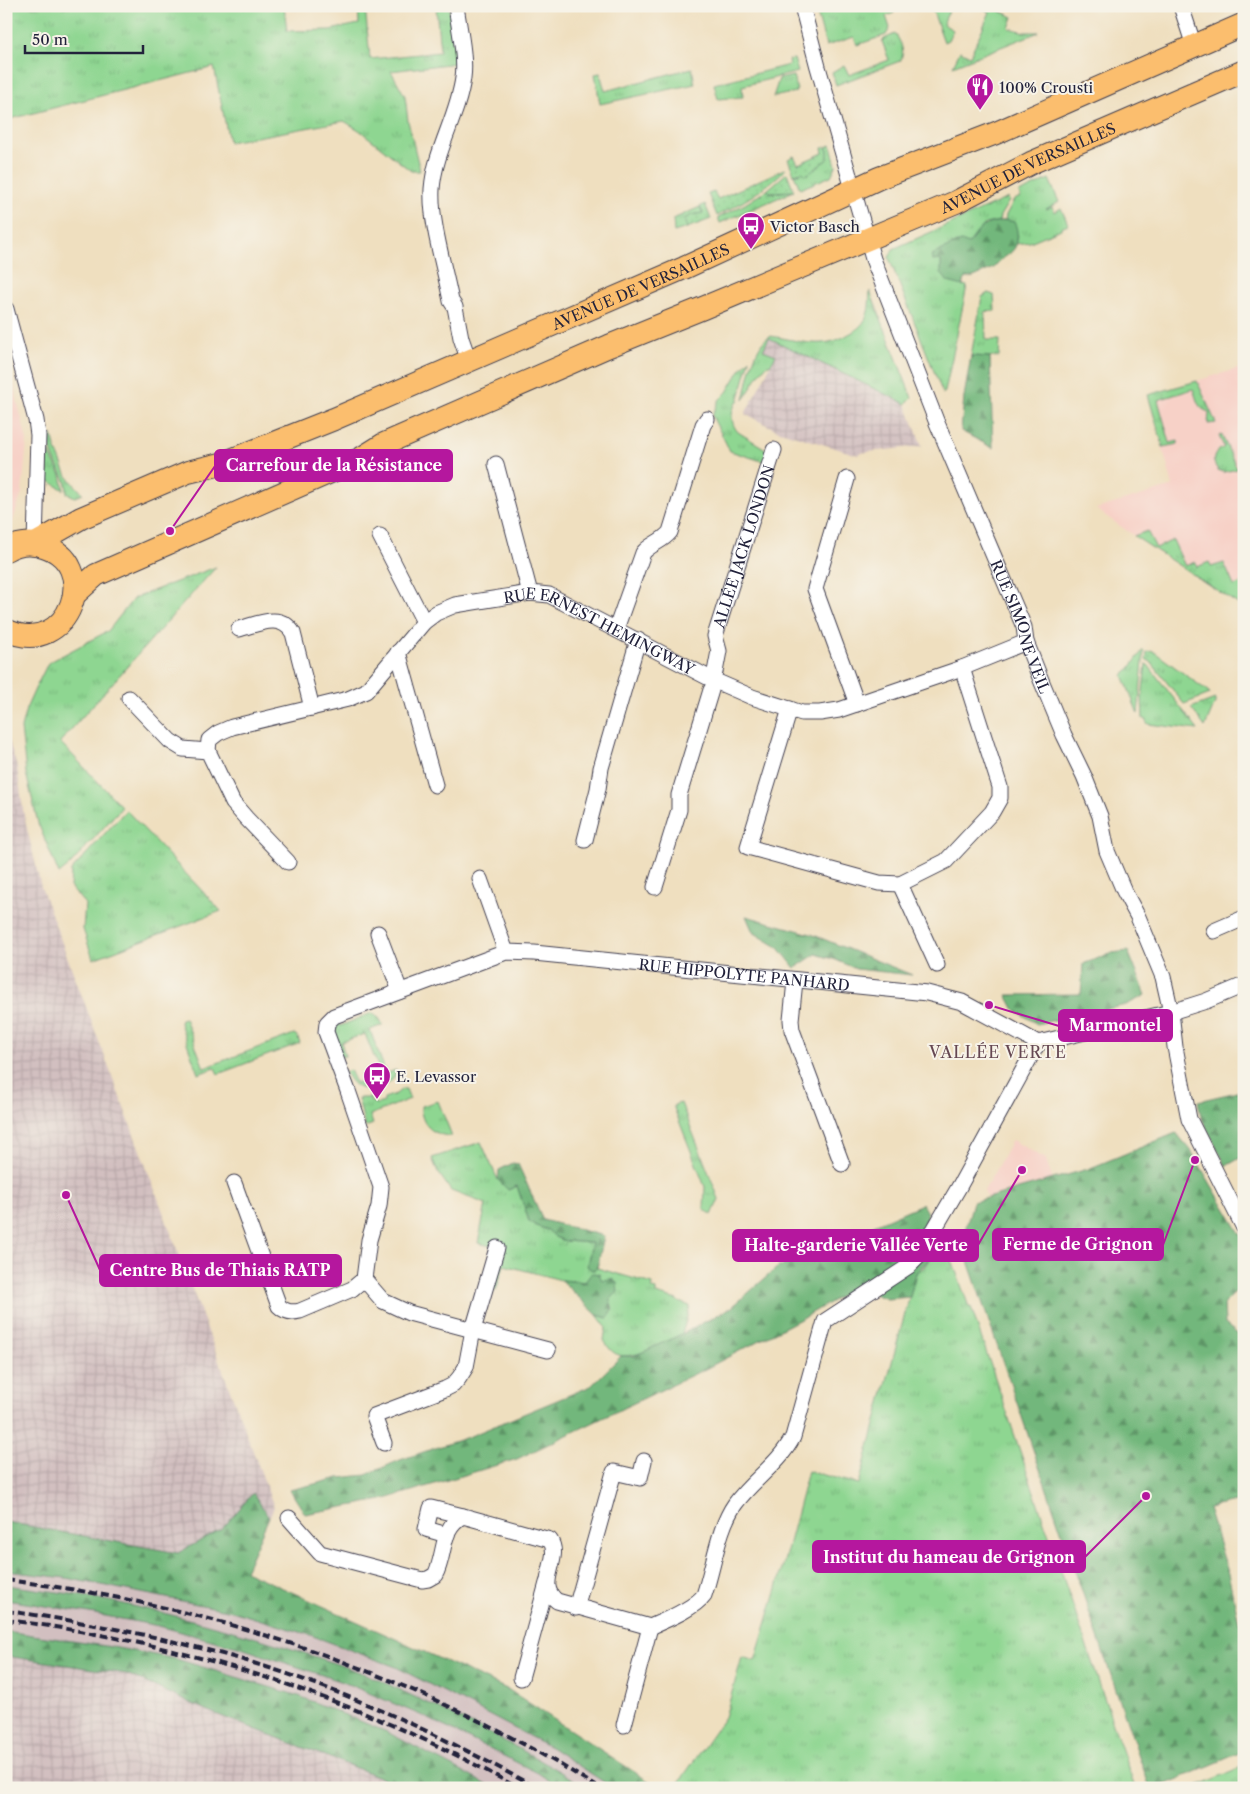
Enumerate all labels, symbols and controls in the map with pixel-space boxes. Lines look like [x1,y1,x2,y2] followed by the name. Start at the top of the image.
[25,22,142,54] scale bar
[32,30,68,49] text: 50 m
[965,72,995,111] restaurant icon: 100% Crousti
[999,78,1094,97] place label: 100% Crousti
[937,118,1119,217] street label: AVENUE DE VERSAILLES
[736,211,766,250] bus stop icon: Victor Basch
[769,217,861,236] place label: Victor Basch
[548,239,732,334] street label: AVENUE DE VERSAILLES
[215,450,452,481] callout: Carrefour de la Résistance
[226,455,443,475] text: Carrefour de la Résistance
[708,463,778,631] street label: ALLÉE JACK LONDON
[987,557,1055,696] street label: RUE SIMONE VEIL
[502,583,698,679] street label: RUE ERNEST HEMINGWAY
[638,954,851,995] street label: RUE HIPPOLYTE PANHARD
[1059,1010,1172,1041] callout: Marmontel
[1069,1015,1162,1035] text: Marmontel
[928,1042,1067,1062] district label: VALLÉE VERTE
[362,1061,392,1100] bus stop icon: E. Levassor
[396,1067,477,1086] place label: E. Levassor
[993,1229,1163,1260] callout: Ferme de Grignon
[733,1230,978,1261] callout: Halte-garderie Vallée Verte
[1003,1234,1153,1254] text: Ferme de Grignon
[744,1235,968,1255] text: Halte-garderie Vallée Verte
[100,1255,341,1286] callout: Centre Bus de Thiais RATP
[109,1260,331,1280] text: Centre Bus de Thiais RATP
[813,1541,1085,1572] callout: Institut du hameau de Grignon
[823,1547,1075,1567] text: Institut du hameau de Grignon

